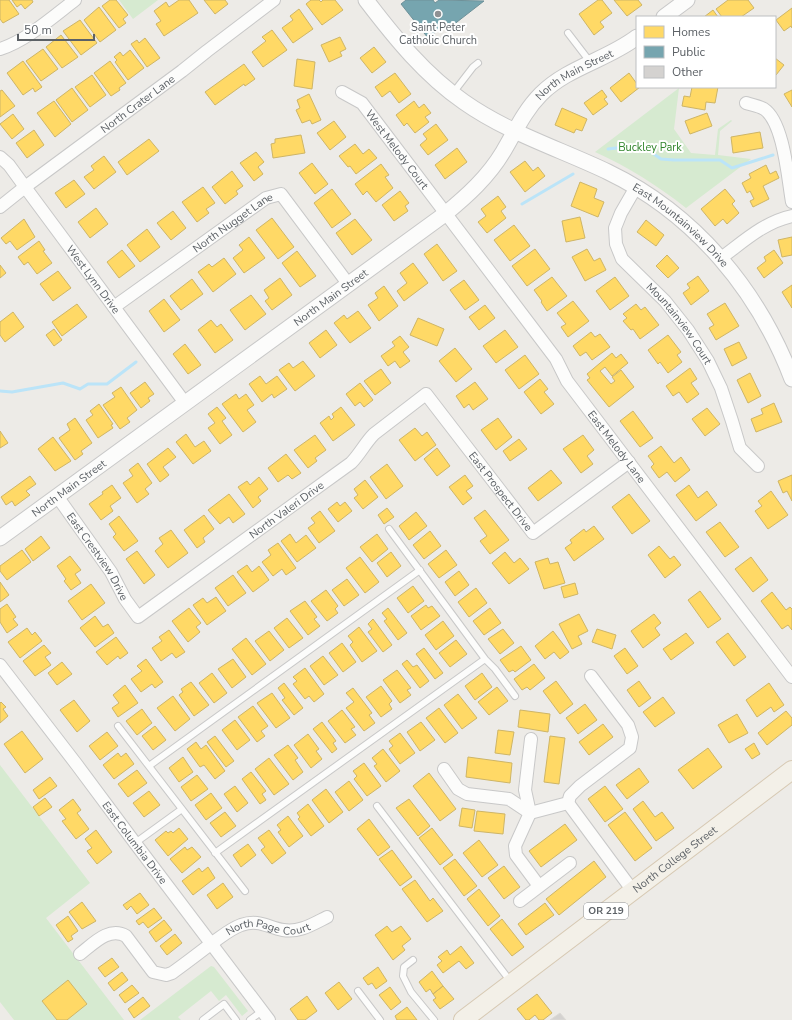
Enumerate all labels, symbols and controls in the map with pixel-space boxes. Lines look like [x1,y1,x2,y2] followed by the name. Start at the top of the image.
[433,9,443,19] marker: Saint Peter Catholic Church
[18,16,94,42] scale bar
[636,16,776,88] legend
[399,20,477,48] place label: Saint Peter Catholic Church
[24,22,52,38] text: 50 m
[672,24,710,40] text: Homes
[672,44,706,60] text: Public
[532,46,616,103] street label: North Main Street
[672,64,704,80] text: Other
[97,71,178,136] street label: North Crater Lane
[362,107,432,192] street label: West Melody Court
[618,140,682,155] park label: Buckley Park
[630,179,732,270] street label: East Mountainview Drive
[190,189,274,256] street label: North Nugget Lane
[63,242,124,317] street label: West Lynn Drive
[291,265,371,329] street label: North Main Street
[643,279,716,367] street label: Mountainview Court
[584,407,649,486] street label: East Melody Lane
[465,448,536,534] street label: East Prospect Drive
[29,456,109,520] street label: North Main Street
[246,478,327,542] street label: North Valeri Drive
[63,509,132,603] street label: East Crestview Drive
[99,798,171,887] street label: East Columbia Drive
[630,822,720,896] street label: North College Street
[584,903,628,919] road number: OR 219
[223,915,313,939] street label: North Page Court

